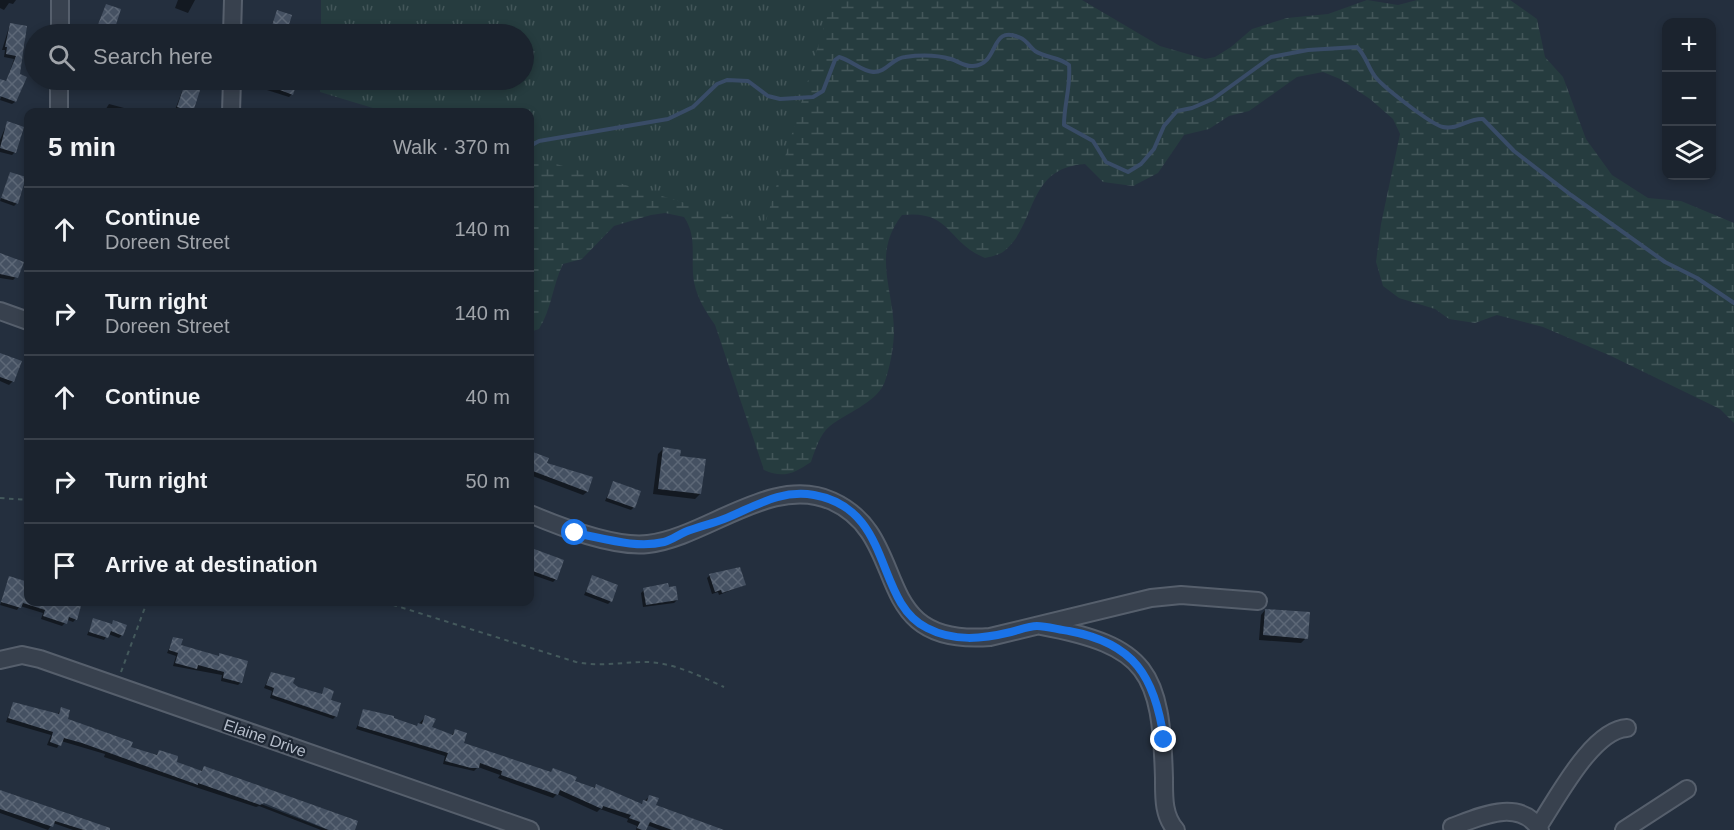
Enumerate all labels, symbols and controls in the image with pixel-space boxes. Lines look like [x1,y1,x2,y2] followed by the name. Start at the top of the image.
[1662,18,1716,180] map controls
[1662,18,1716,72] button: +
[24,24,534,90] search box
[45,41,78,74] icon: search
[93,44,213,69] text: Search here
[1662,72,1716,126] button: −
[1662,126,1716,180] button: layers
[48,132,116,162] text: 5 min
[393,136,510,158] text: Walk · 370 m
[105,205,200,230] text: Continue
[48,213,81,246] icon: ahead
[454,218,510,240] text: 140 m
[105,231,230,253] text: Doreen Street
[105,289,207,314] text: Turn right
[48,297,81,330] icon: right
[454,302,510,324] text: 140 m
[105,315,230,337] text: Doreen Street
[48,381,81,414] icon: ahead
[105,384,200,409] text: Continue
[466,386,510,408] text: 40 m
[48,465,81,498] icon: right
[105,468,207,493] text: Turn right
[466,470,510,492] text: 50 m
[561,519,587,545] route start
[48,549,81,582] icon: arrive
[105,552,318,577] text: Arrive at destination
[221,716,309,760] street label: Elaine Drive
[1150,726,1176,752] route end

